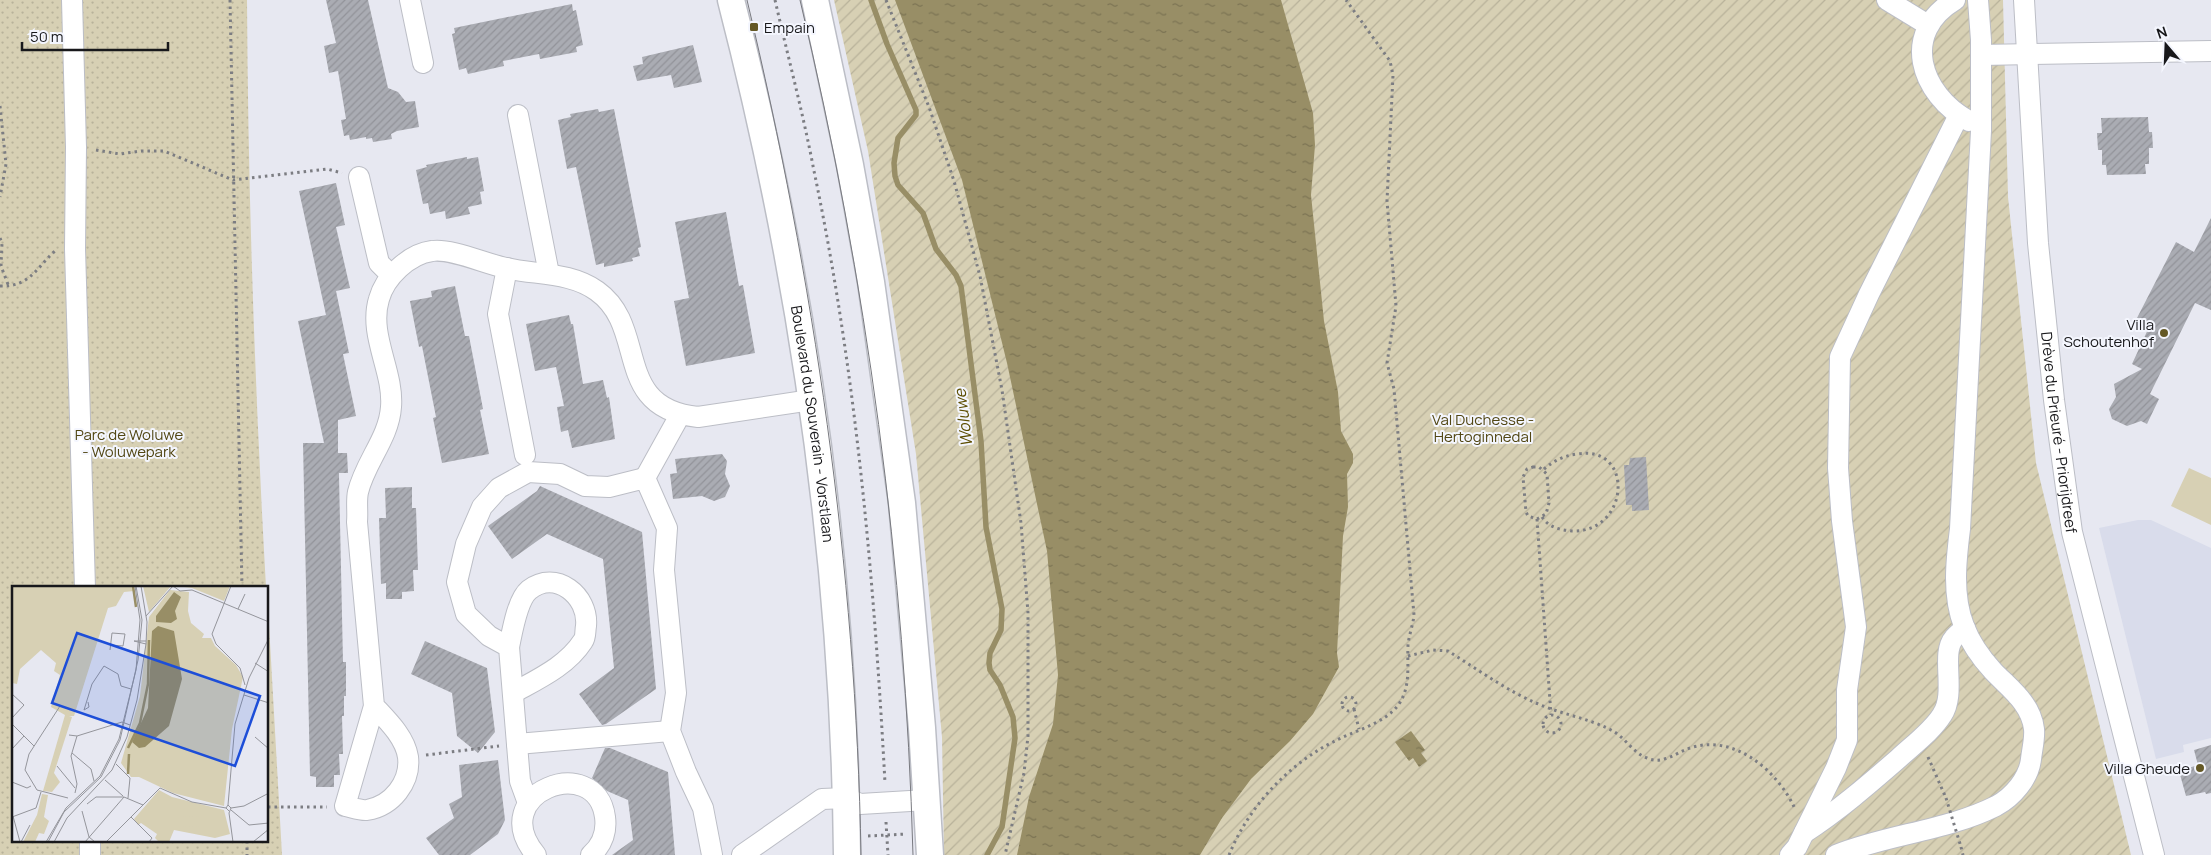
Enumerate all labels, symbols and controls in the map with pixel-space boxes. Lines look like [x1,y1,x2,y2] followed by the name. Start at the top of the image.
[764,17,815,38] place label: Empain
[22,20,169,52] scale bar
[2141,20,2191,70] north arrow
[748,21,760,33] marker: Empain
[2154,22,2169,43] text: N
[30,26,64,47] text: 50 m
[786,304,840,543] street label: Boulevard du Souverain - Vorstlaan
[2063,314,2155,352] place label: Villa Schoutenhof
[2158,327,2170,339] marker: Villa Schoutenhof
[2037,331,2083,535] street label: Drève du Prieuré - Priorijdreef
[948,386,977,448] water label: Woluwe
[1432,409,1534,447] park label: Val Duchesse - Hertoginnedal
[75,424,184,462] park label: Parc de Woluwe - Woluwepark
[12,586,269,842] inset map
[2105,758,2190,779] place label: Villa Gheude
[2194,762,2206,774] marker: Villa Gheude

